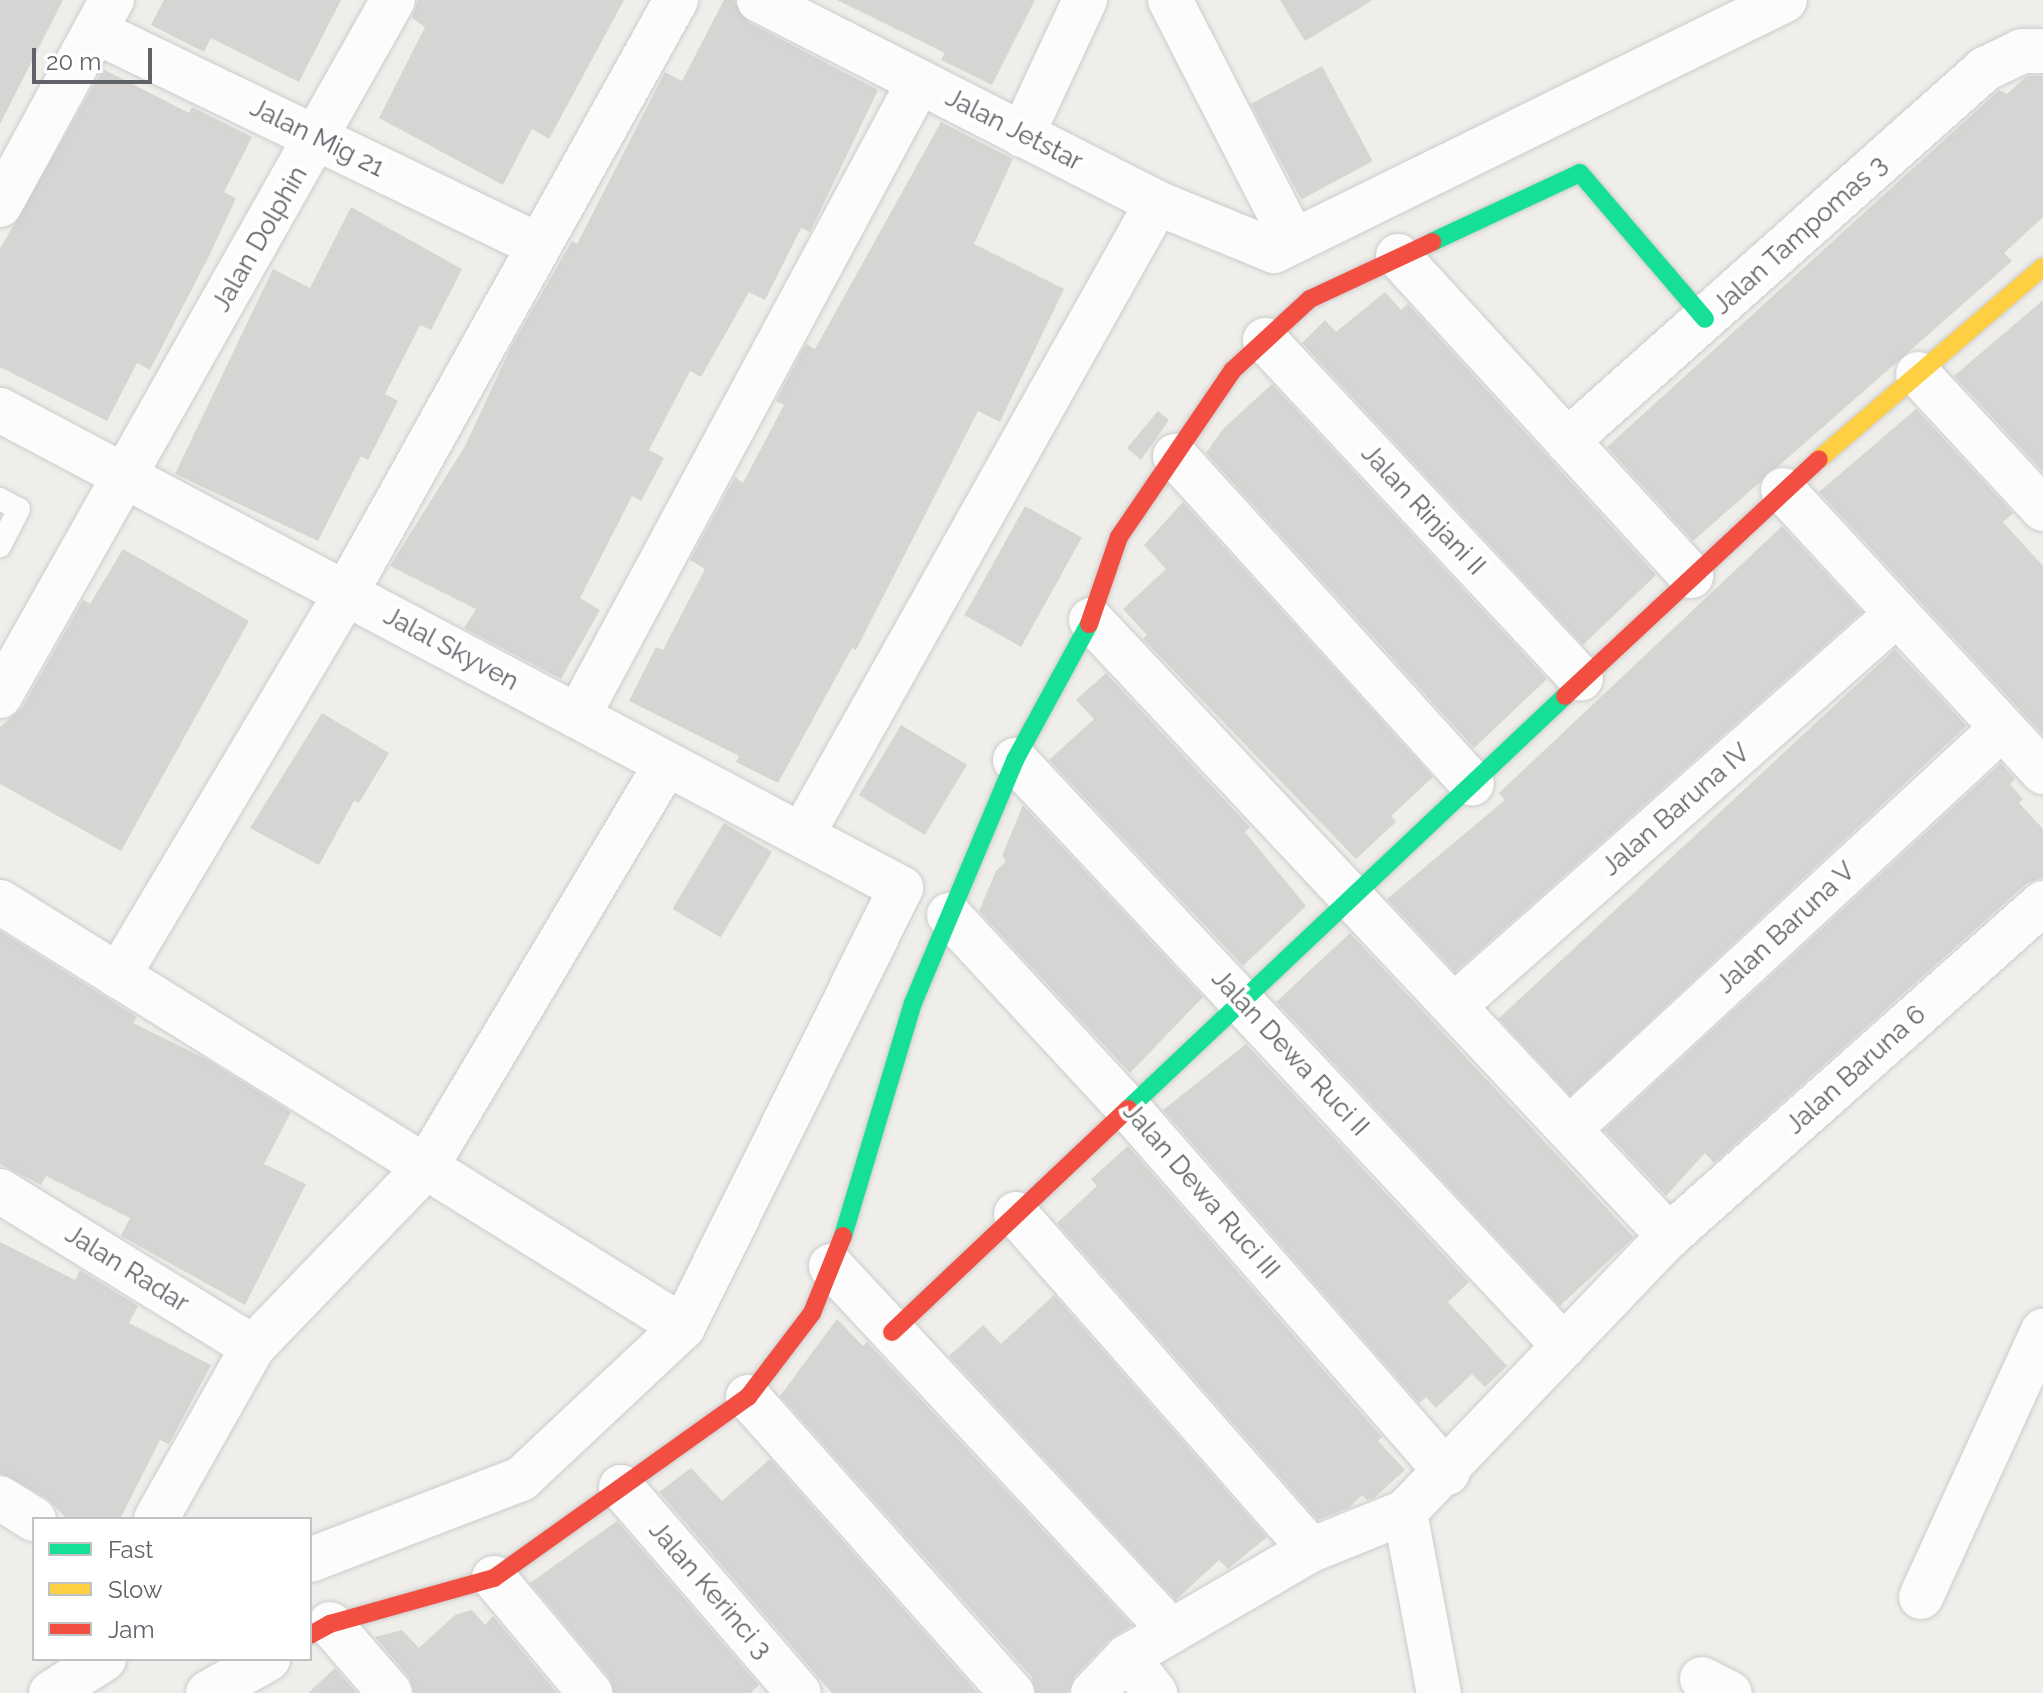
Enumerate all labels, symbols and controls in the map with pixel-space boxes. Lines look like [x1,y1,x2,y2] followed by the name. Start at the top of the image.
[36,32,156,82] scale bar
[46,47,101,76] text: 20 m
[940,82,1088,178] street label: Jalan Jetstar
[245,92,389,184] street label: Jalan Mig 21
[1707,149,1893,321] street label: Jalan Tampomas 3
[206,161,314,317] street label: Jalan Dolphin
[1354,438,1492,582] street label: Jalan Rinjani II
[378,600,524,698] street label: Jalal Skyven
[1596,737,1756,883] street label: Jalan Baruna IV
[1710,855,1862,1001] street label: Jalan Baruna V
[1205,963,1375,1143] street label: Jalan Dewa Ruci II
[1780,999,1932,1141] street label: Jalan Baruna 6
[1116,1097,1286,1285] street label: Jalan Dewa Ruci III
[59,1219,195,1319] street label: Jalan Radar
[642,1515,778,1665] street label: Jalan Kerinci 3
[32,1517,312,1661] legend
[108,1535,153,1564] text: Fast
[108,1575,162,1604] text: Slow
[108,1615,154,1644] text: Jam

